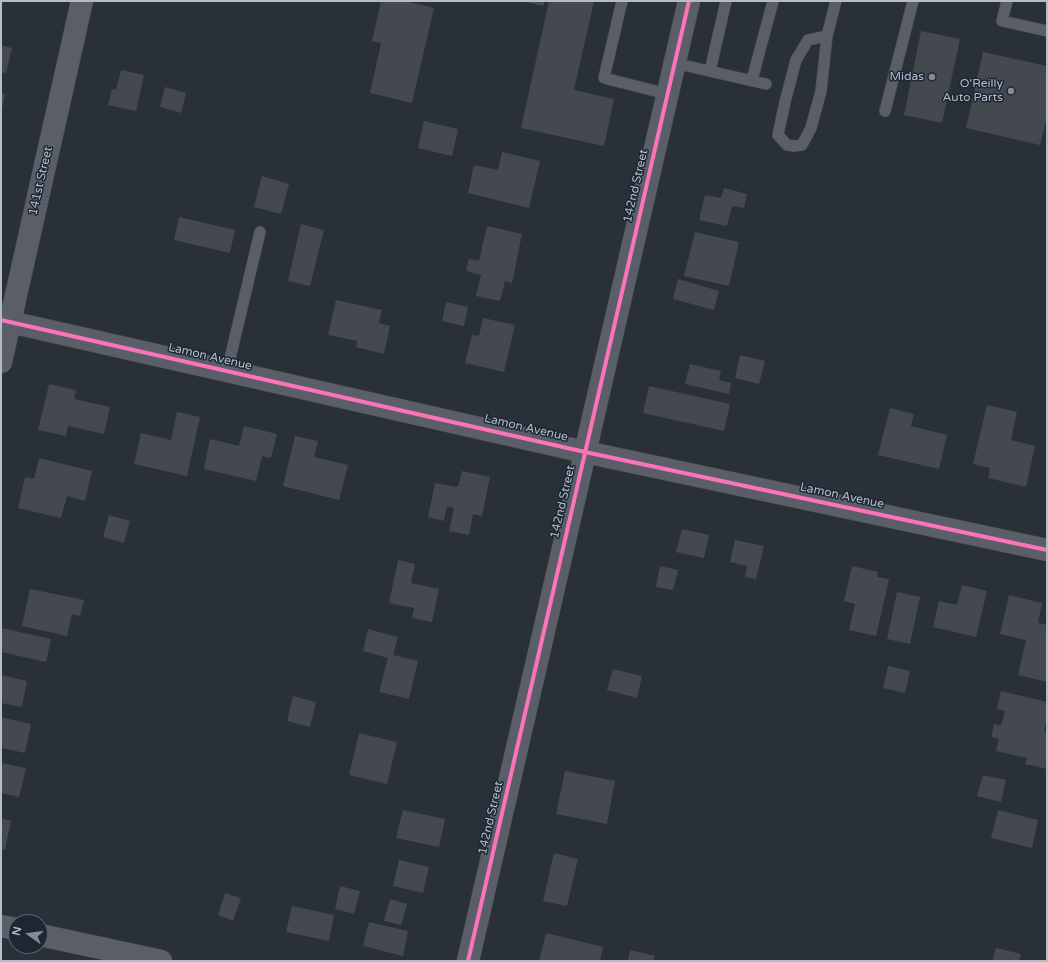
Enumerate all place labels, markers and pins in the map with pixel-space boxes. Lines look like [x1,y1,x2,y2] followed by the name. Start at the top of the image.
[889,70,924,84] place label: Midas
[927,72,937,82] marker: Midas
[943,77,1003,105] place label: O'Reilly Auto Parts
[1006,86,1016,96] marker: O'Reilly Auto Parts

